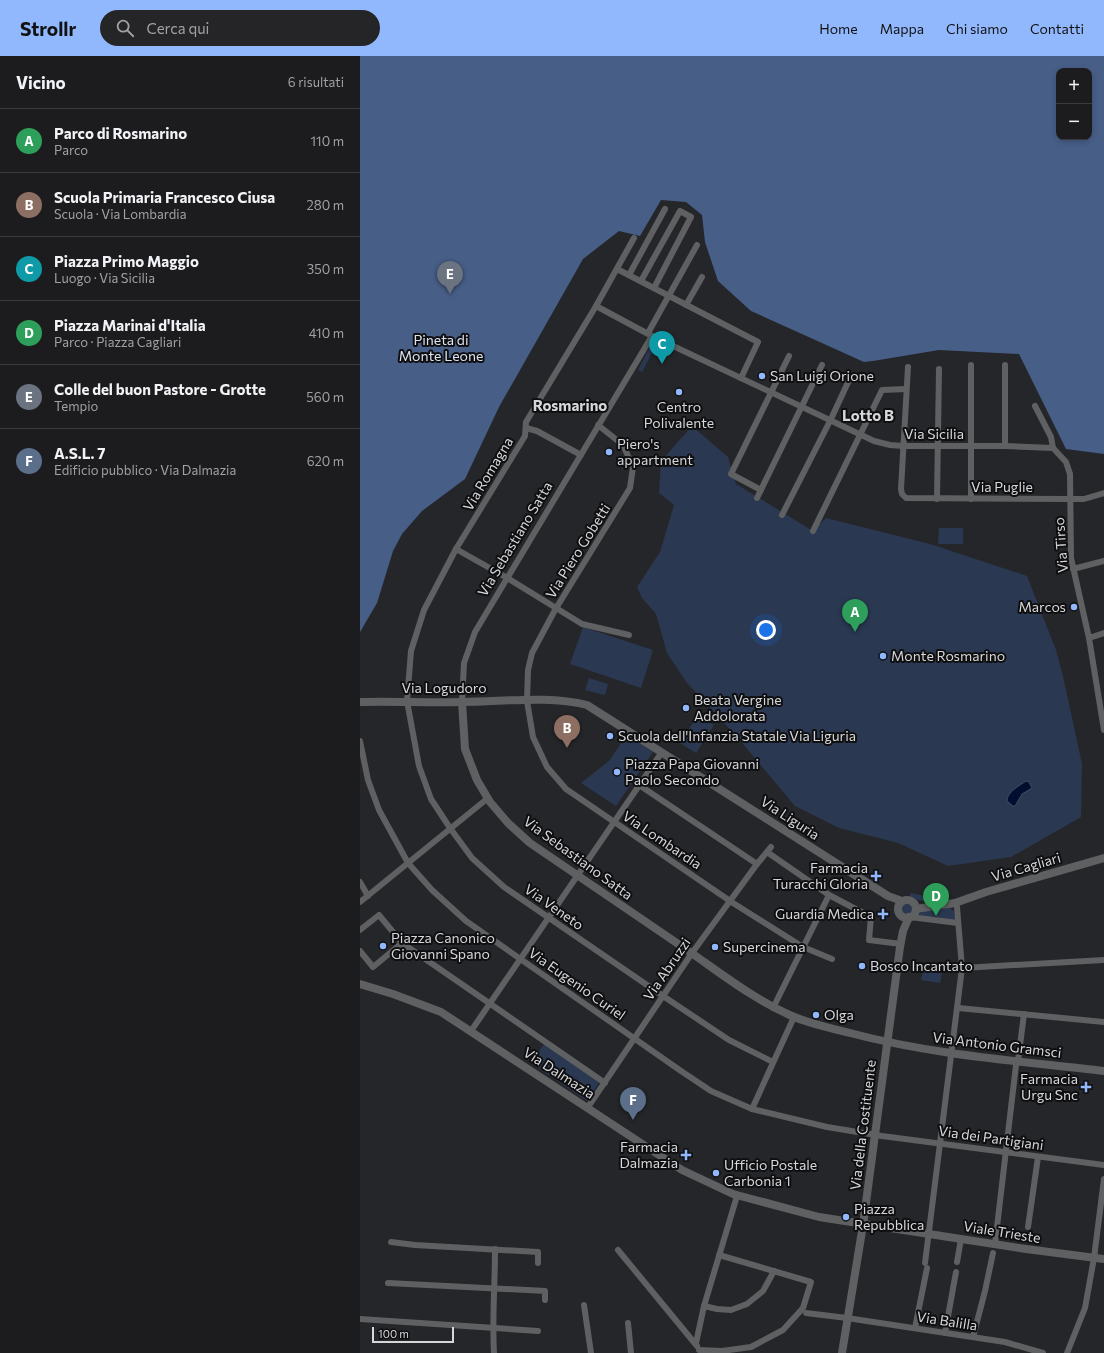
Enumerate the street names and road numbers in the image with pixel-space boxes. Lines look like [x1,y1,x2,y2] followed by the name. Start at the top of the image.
[904,425,964,442] street label: Via Sicilia
[459,434,516,514] street label: Via Romagna
[474,478,556,599] street label: Via Sebastiano Satta
[971,478,1033,495] street label: Via Puglie
[542,500,614,601] street label: Via Piero Gobetti
[1050,517,1071,573] street label: Via Tirso
[401,679,487,696] street label: Via Logudoro
[758,792,823,843] street label: Via Liguria
[619,807,705,872] street label: Via Lombardia
[520,812,636,903] street label: Via Sebastiano Satta
[989,849,1063,885] street label: Via Cagliari
[521,880,587,933] street label: Via Veneto
[639,934,694,1003] street label: Via Abruzzi
[526,944,629,1023] street label: Via Eugenio Curiel
[932,1028,1062,1061] street label: Via Antonio Gramsci
[520,1043,598,1102] street label: Via Dalmazia
[846,1059,879,1191] street label: Via della Costituente
[937,1122,1045,1153] street label: Via dei Partigiani
[962,1217,1042,1246] street label: Viale Trieste
[916,1307,979,1334] street label: Via Balilla

